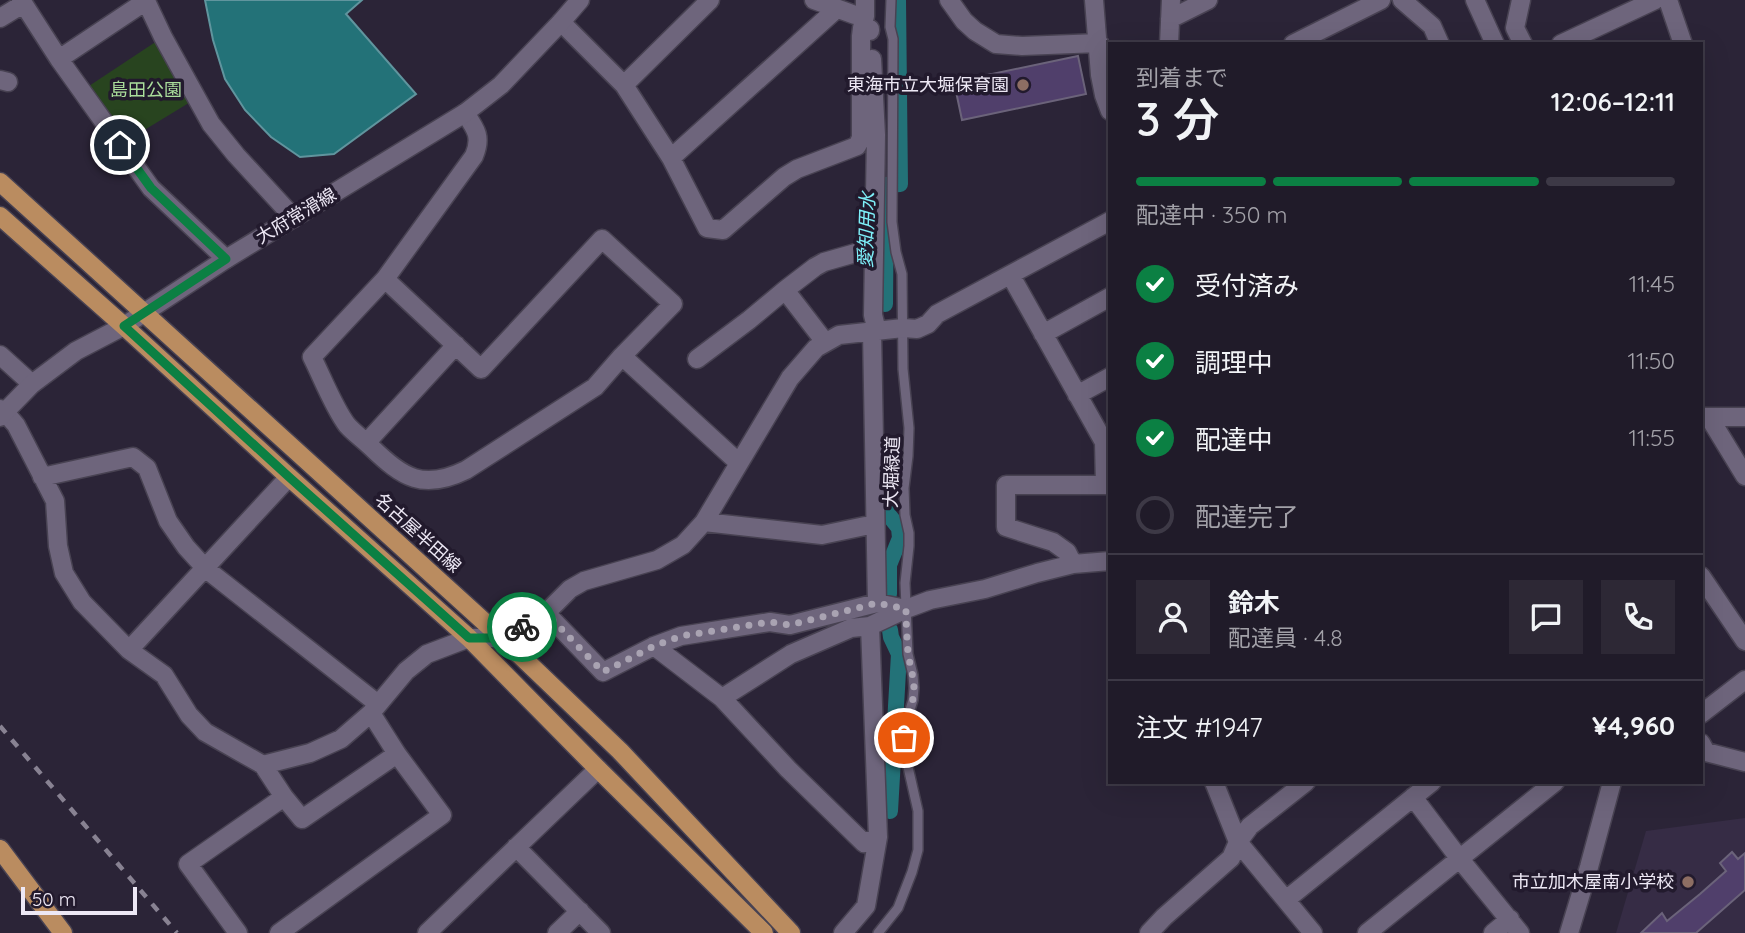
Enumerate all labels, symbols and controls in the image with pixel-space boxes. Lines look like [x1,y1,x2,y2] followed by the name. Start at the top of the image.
[1136,63,1228,92] text: 到着まで
[847,73,1009,96] place label: 東海市立大堀保育園
[1015,77,1031,93] marker: 東海市立大堀保育園
[110,78,182,101] park label: 島田公園
[1551,85,1675,118] text: 12:06–12:11
[1136,90,1219,148] text: 3 分
[90,115,150,175] pin
[101,126,139,164] icon: home
[251,183,340,249] street label: 大府常滑線
[853,190,879,268] water label: 愛知用水
[1136,200,1288,229] text: 配達中 · 350 m
[1136,265,1174,303] icon: check
[1195,269,1299,302] text: 受付済み
[1629,269,1675,298] text: 11:45
[1136,342,1174,380] icon: check
[1195,346,1273,379] text: 調理中
[1627,346,1675,375] text: 11:50
[1136,419,1174,457] icon: check
[1195,423,1273,456] text: 配達中
[1629,423,1675,452] text: 11:55
[879,436,904,508] street label: 大堀緑道
[371,488,466,577] street label: 名古屋半田線
[1195,500,1299,533] text: 配達完了
[1136,580,1210,654] button: person
[1509,580,1583,654] button: chat
[1601,580,1675,654] button: phone
[1228,586,1280,619] text: 鈴木
[487,592,557,662] courier
[503,608,541,646] icon: bike
[1228,623,1343,652] text: 配達員 · 4.8
[874,708,934,768] pin
[1592,709,1675,742] text: ¥4,960
[1136,711,1263,744] text: 注文 #1947
[885,719,923,757] icon: bag
[1512,870,1674,893] place label: 市立加木屋南小学校
[1680,874,1696,890] marker: 市立加木屋南小学校
[21,884,136,916] scale bar
[32,887,76,911] text: 50 m

